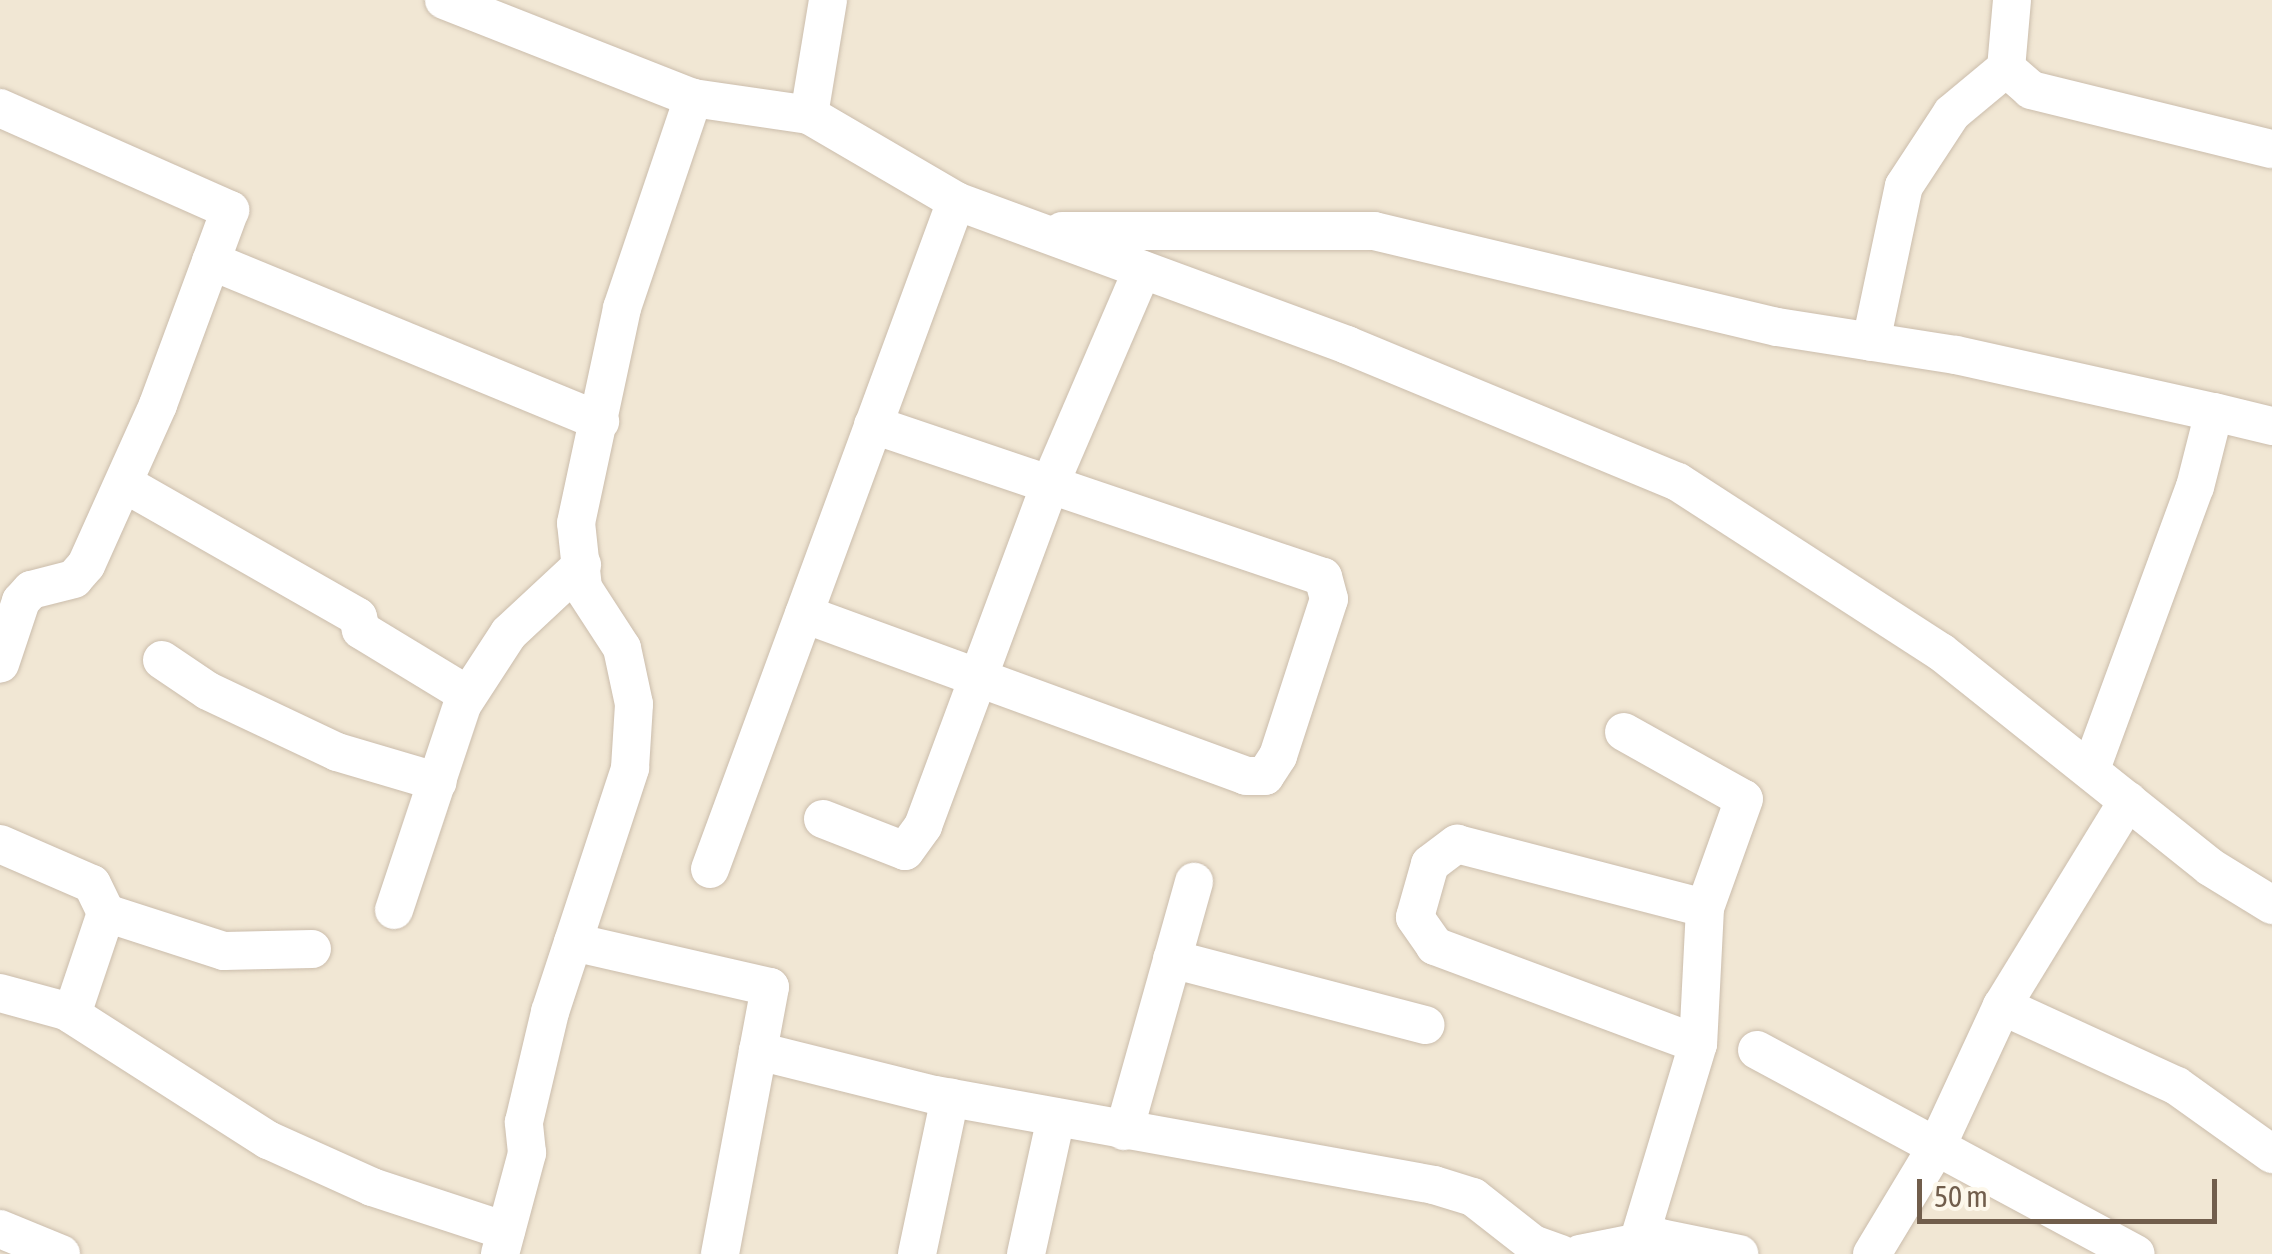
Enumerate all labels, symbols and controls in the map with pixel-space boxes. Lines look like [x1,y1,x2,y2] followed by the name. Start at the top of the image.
[1922,1159,2222,1221] scale bar
[1934,1179,1988,1213] text: 50 m

